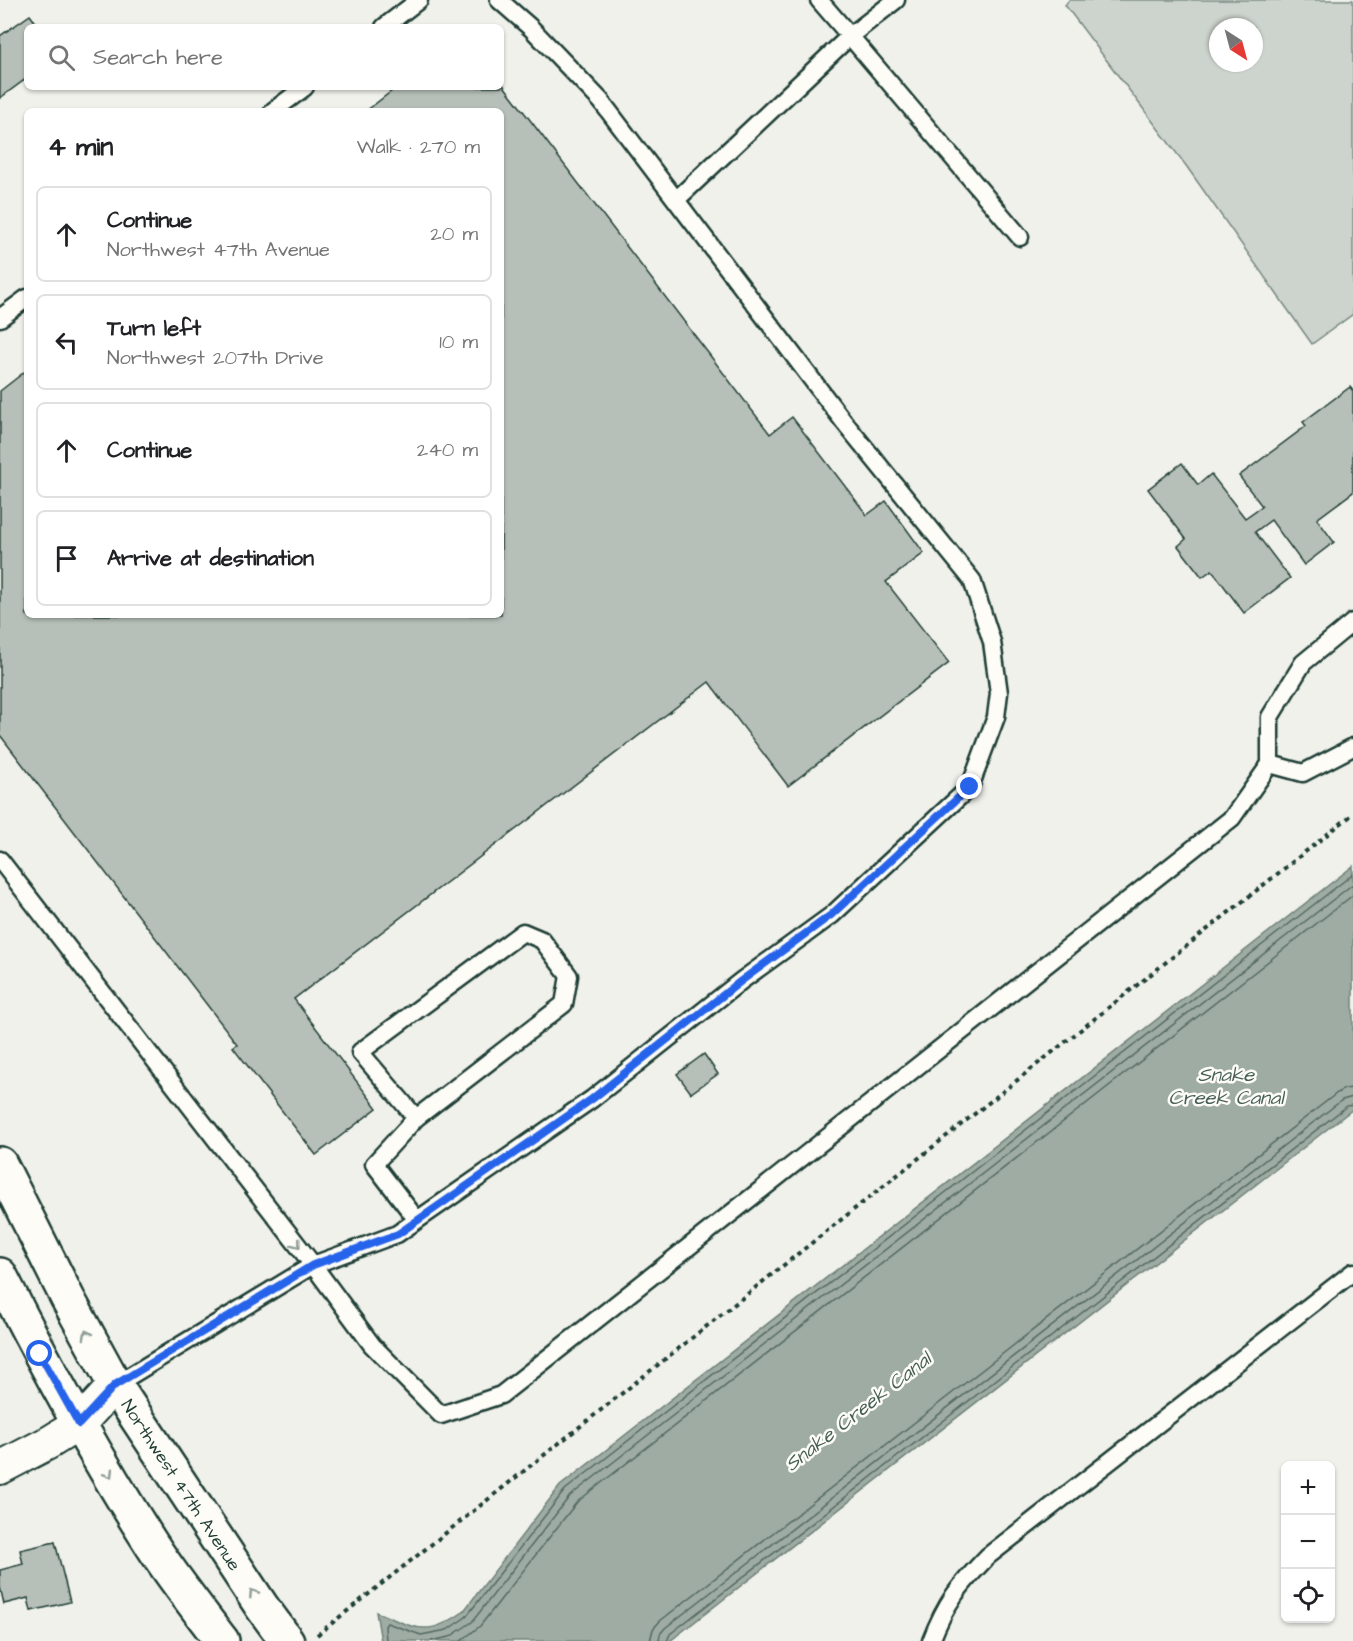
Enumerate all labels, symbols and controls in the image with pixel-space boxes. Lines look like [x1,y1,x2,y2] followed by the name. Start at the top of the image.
[1209,18,1263,72] north arrow
[24,24,504,90] search box
[45,41,78,74] icon: search
[93,42,223,73] text: Search here
[48,129,113,165] text: 4 min
[357,133,480,161] text: Walk · 270 m
[107,205,192,236] text: Continue
[50,218,83,251] icon: ahead
[430,220,478,248] text: 20 m
[107,236,330,264] text: Northwest 47th Avenue
[107,313,201,344] text: Turn left
[50,326,83,359] icon: left
[439,328,478,356] text: 10 m
[107,344,324,372] text: Northwest 207th Drive
[50,434,83,467] icon: ahead
[107,435,192,466] text: Continue
[417,436,478,464] text: 240 m
[50,542,83,575] icon: arrive
[107,543,314,574] text: Arrive at destination
[956,773,982,799] route end
[1169,1061,1286,1112] water label: Snake Creek Canal
[289,1237,300,1248] one-way arrow
[83,1329,94,1340] one-way arrow
[26,1340,52,1366] route start
[779,1344,939,1478] water label: Snake Creek Canal
[115,1394,247,1576] street label: Northwest 47th Avenue
[1281,1461,1335,1623] map controls
[1281,1461,1335,1515] button: +
[101,1468,113,1478] one-way arrow
[1281,1515,1335,1569] button: −
[1281,1569,1335,1623] button: locate
[249,1589,261,1599] one-way arrow

